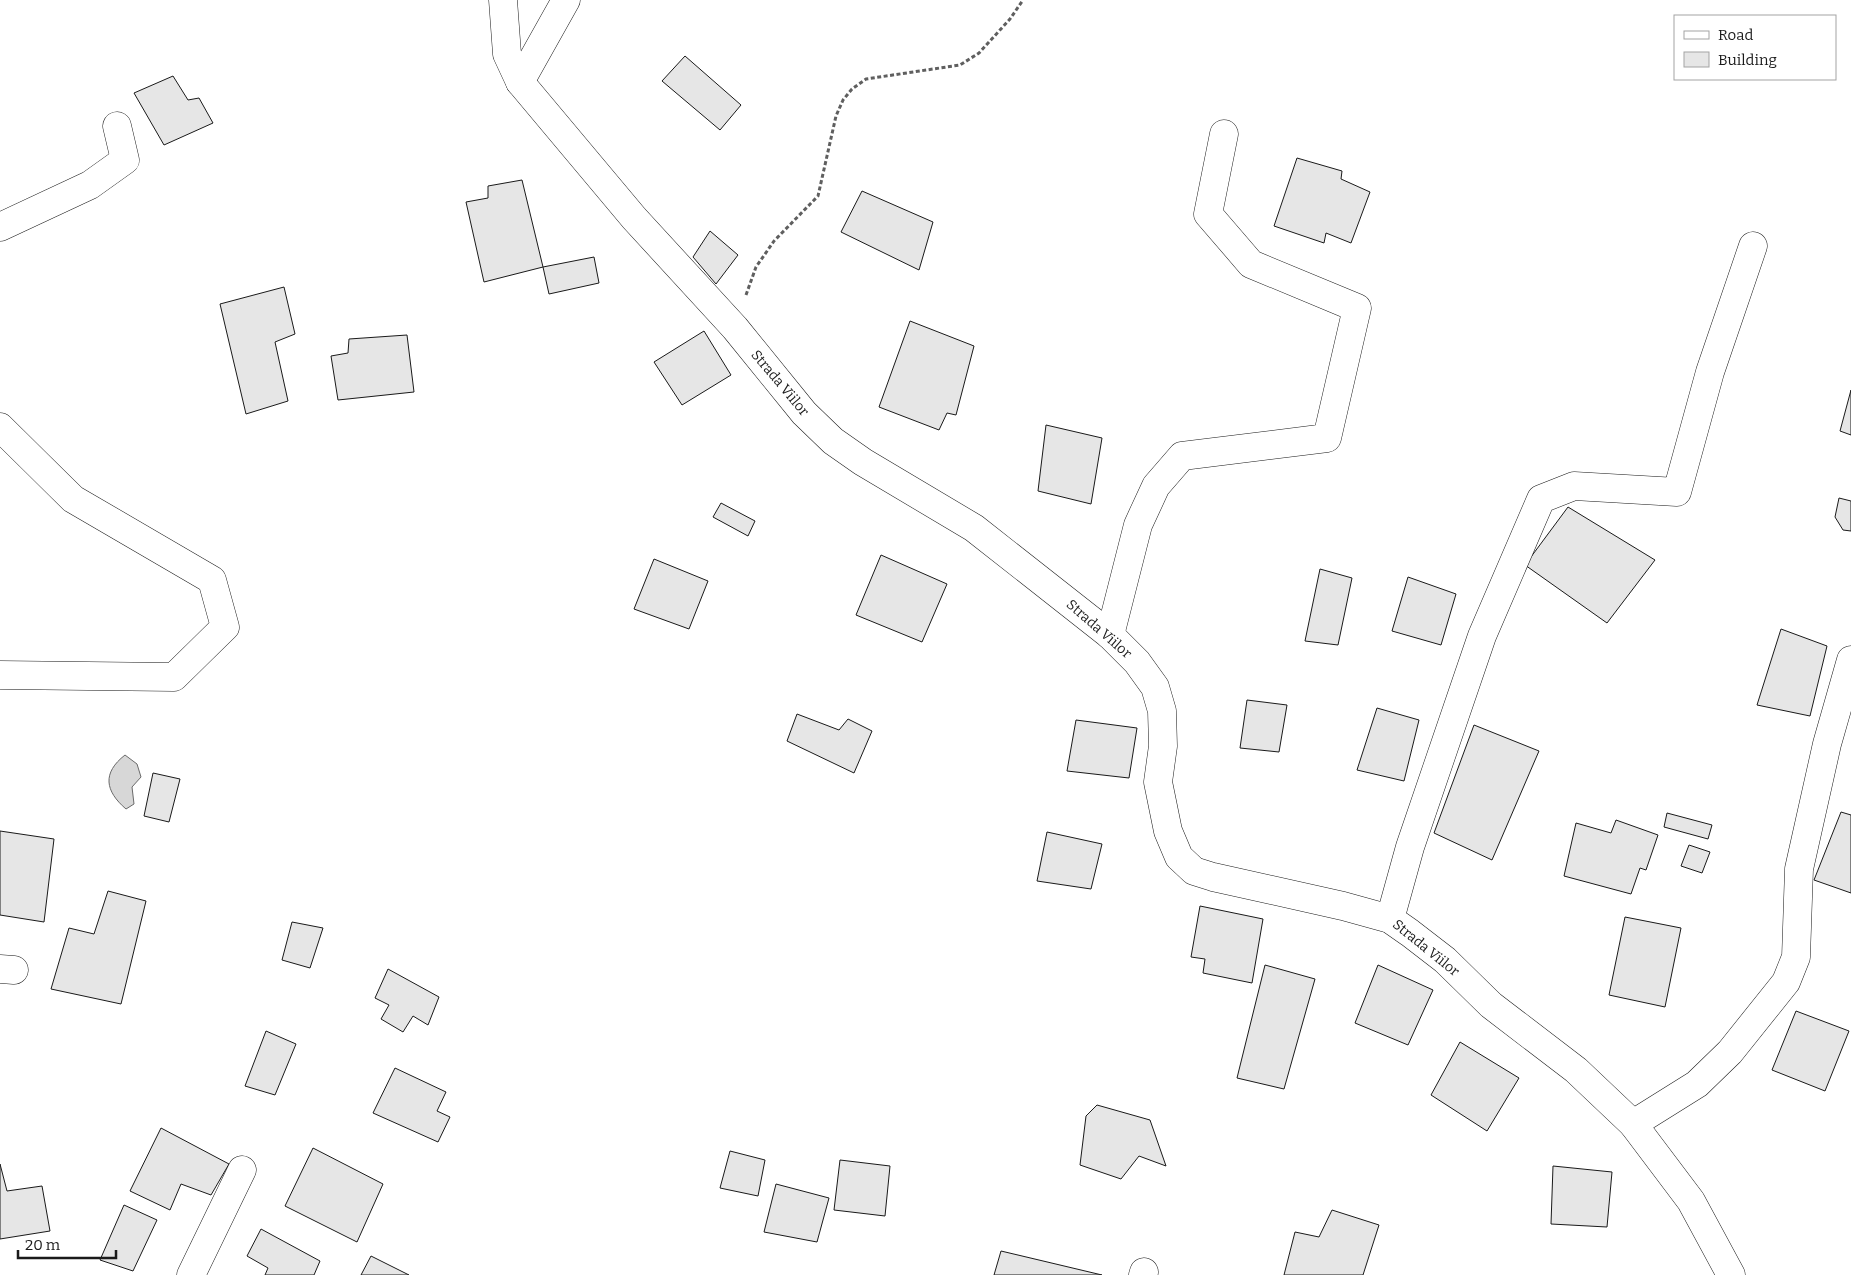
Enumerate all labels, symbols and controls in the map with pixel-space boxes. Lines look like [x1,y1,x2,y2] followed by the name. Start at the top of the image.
[1674,15,1836,80] legend
[1718,26,1753,44] text: Road
[1718,51,1777,69] text: Building
[747,347,813,419] street label: Strada Viilor
[1063,596,1135,662] street label: Strada Viilor
[1389,916,1463,980] street label: Strada Viilor
[18,1228,115,1260] scale bar
[25,1236,61,1254] text: 20 m

